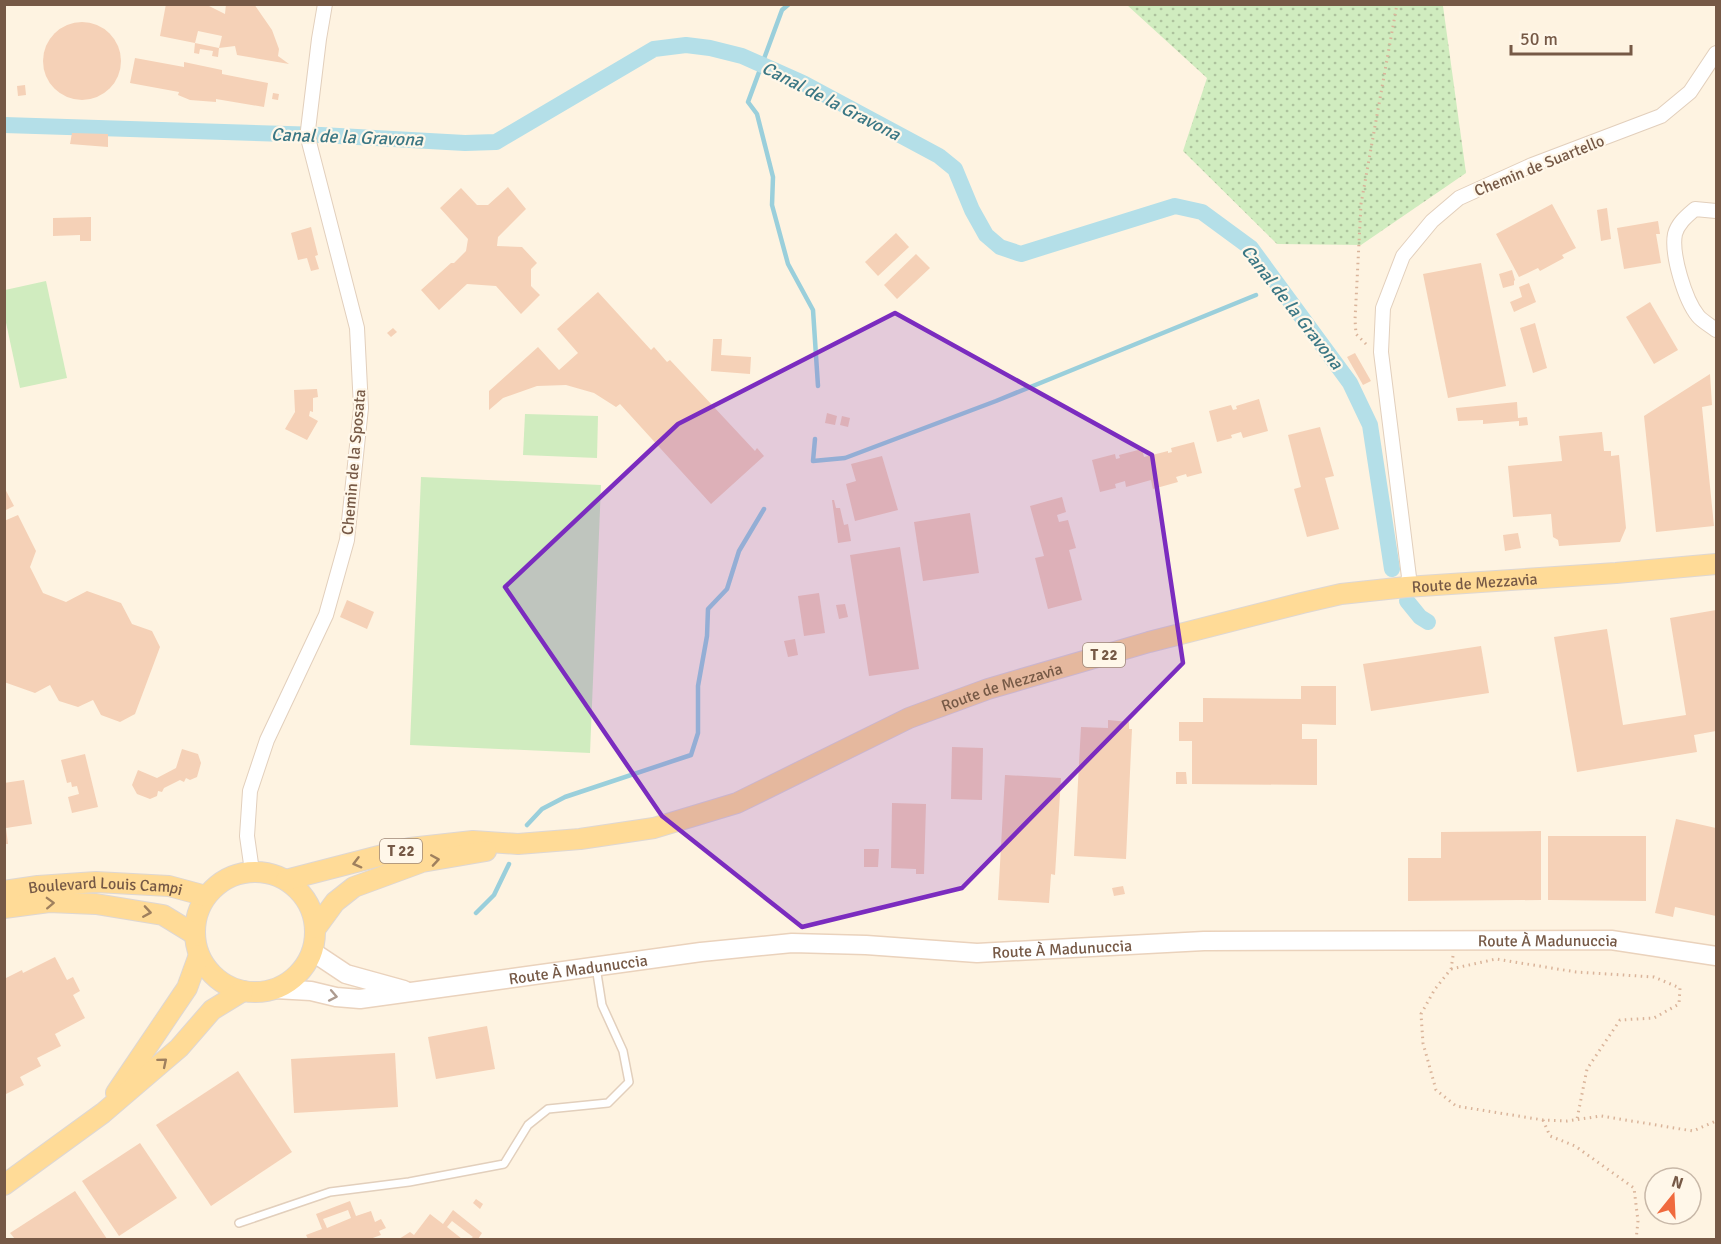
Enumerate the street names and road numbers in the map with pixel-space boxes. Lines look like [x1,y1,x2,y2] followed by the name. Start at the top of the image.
[1471,131,1607,201] street label: Chemin de Suartello
[338,388,370,536] street label: Chemin de la Sposata
[1411,569,1538,598] street label: Route de Mezzavia
[1083,643,1125,667] road number: T 22
[939,659,1065,716] street label: Route de Mezzavia
[380,839,422,863] road number: T 22
[27,873,185,900] street label: Boulevard Louis Campi
[1478,931,1619,952] street label: Route À Madunuccia
[992,936,1133,963] street label: Route À Madunuccia
[507,950,649,989] street label: Route À Madunuccia

